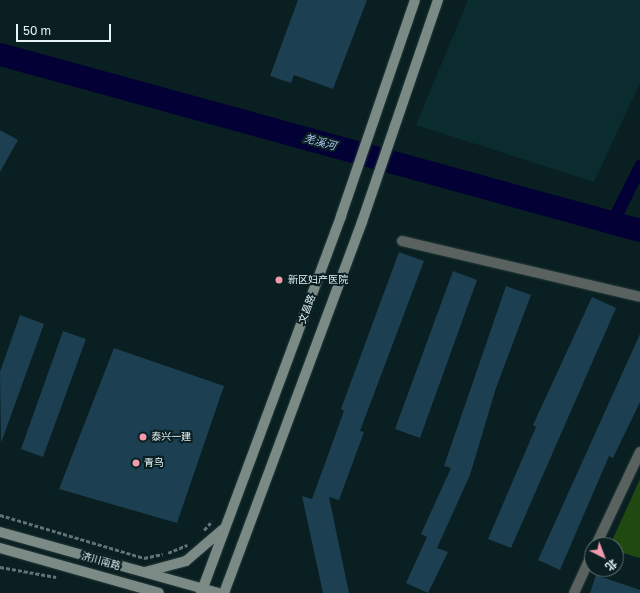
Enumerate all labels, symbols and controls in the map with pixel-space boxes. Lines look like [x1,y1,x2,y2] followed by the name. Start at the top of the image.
[18,16,113,42] scale bar
[23,23,51,38] text: 50 m
[302,131,338,153] water label: 羌溪河
[273,274,285,286] marker: 新区妇产医院
[288,274,348,286] place label: 新区妇产医院
[296,293,318,325] street label: 文昌路
[151,431,191,443] place label: 泰兴一建
[138,432,148,442] marker: 泰兴一建
[144,457,164,469] place label: 青鸟
[131,458,141,468] marker: 青鸟
[584,537,624,577] north arrow
[80,550,122,572] street label: 济川南路
[603,557,620,574] text: 北

